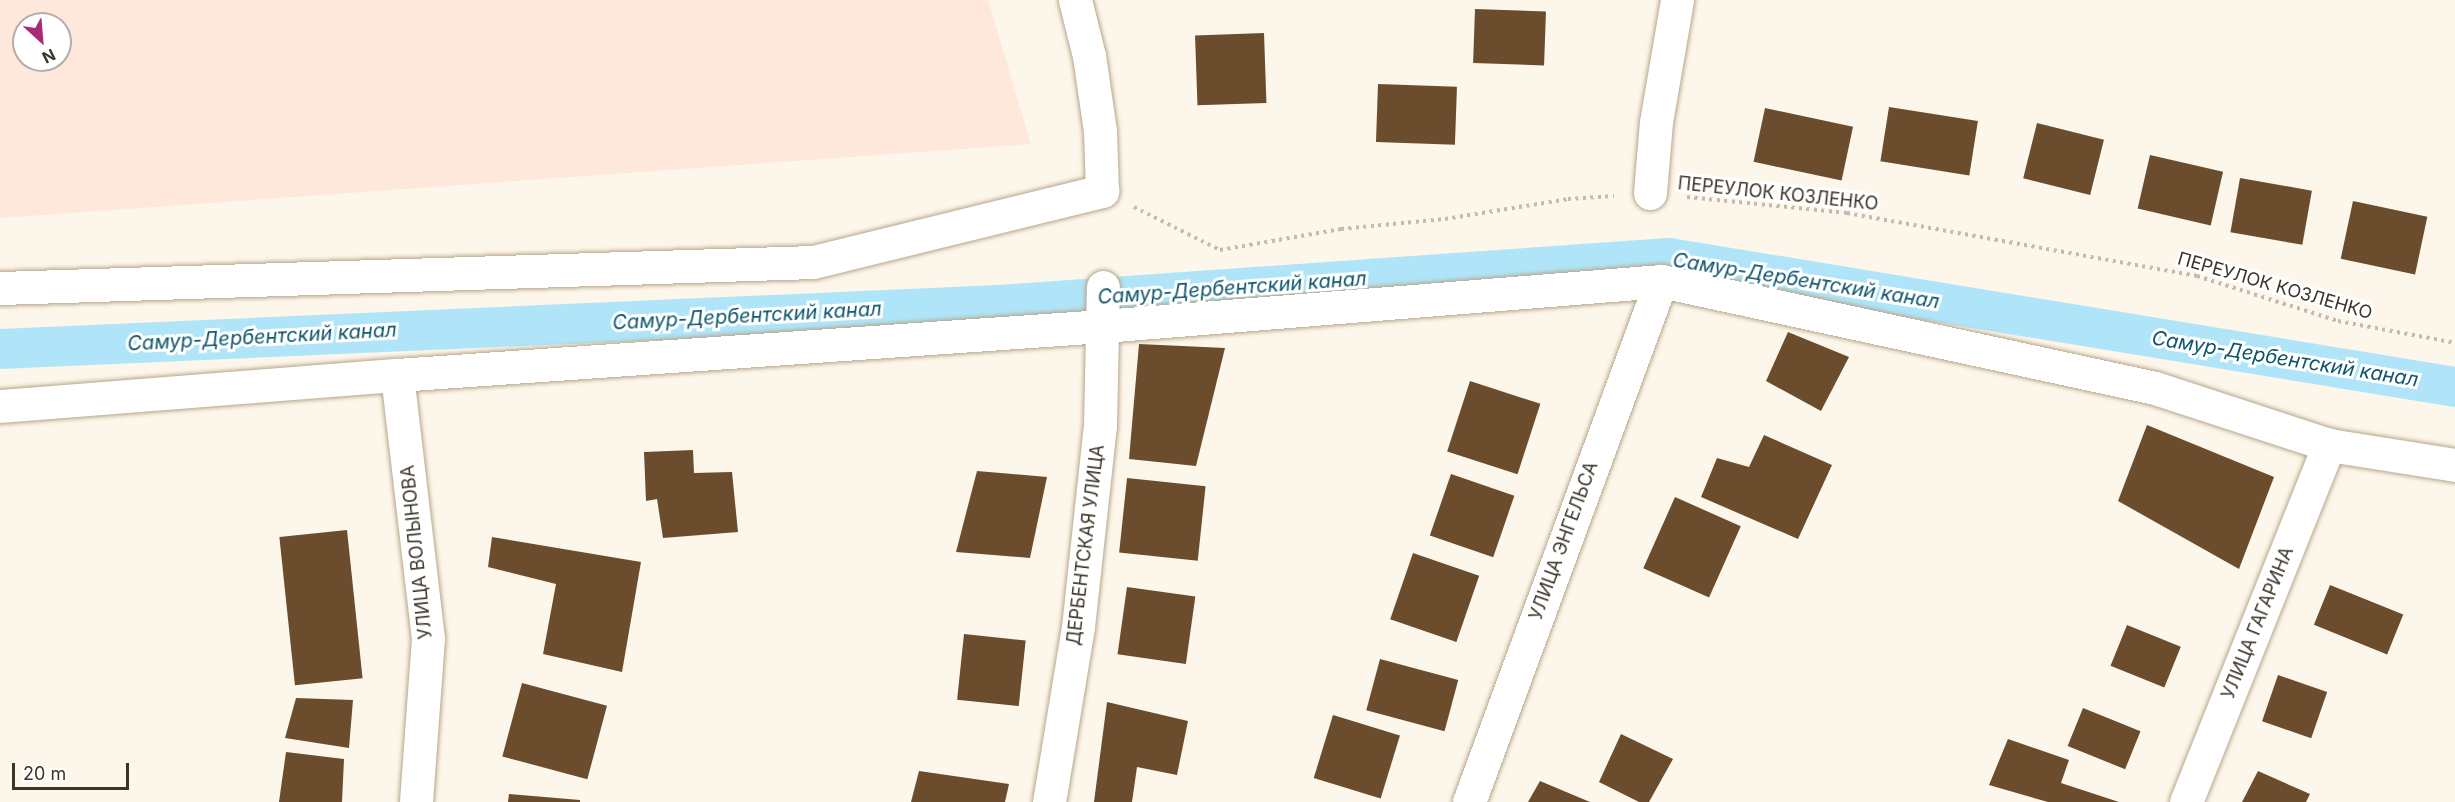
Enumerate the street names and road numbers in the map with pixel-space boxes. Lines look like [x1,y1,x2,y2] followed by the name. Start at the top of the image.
[1677,173,1879,215] street label: ПЕРЕУЛОК КОЗЛЕНКО
[2175,248,2375,324] street label: ПЕРЕУЛОК КОЗЛЕНКО
[1063,443,1109,647] street label: ДЕРБЕНТСКАЯ УЛИЦА
[1525,459,1603,623] street label: УЛИЦА ЭНГЕЛЬСА
[397,464,437,640] street label: УЛИЦА ВОЛЫНОВА
[2218,544,2298,702] street label: УЛИЦА ГАГАРИНА

